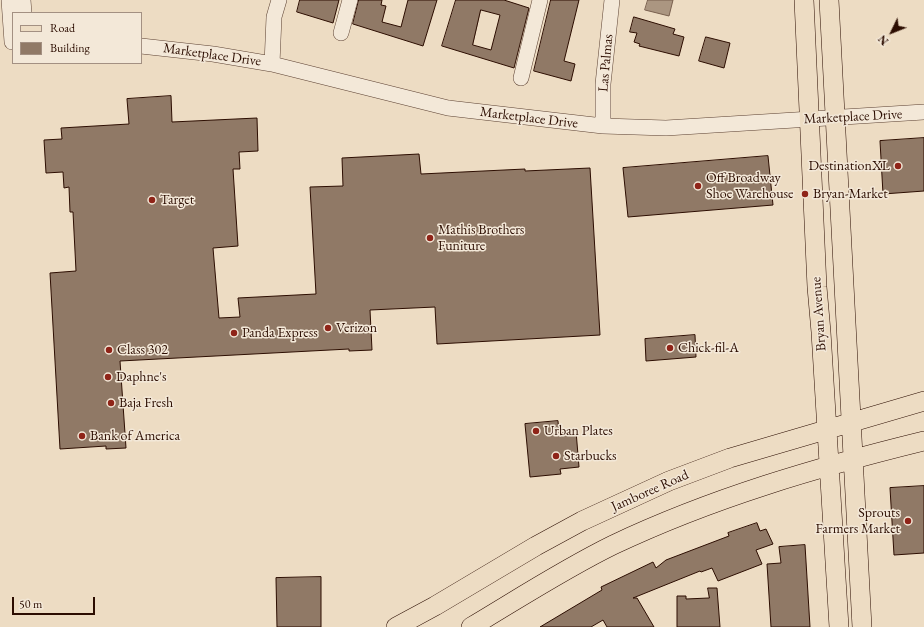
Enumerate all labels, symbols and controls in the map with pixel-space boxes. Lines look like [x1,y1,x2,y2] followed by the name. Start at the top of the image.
[12,12,142,64] legend
[872,12,912,52] north arrow
[50,20,75,36] text: Road
[875,32,891,48] text: N
[595,33,617,93] street label: Las Palmas
[50,40,90,56] text: Building
[162,40,262,70] street label: Marketplace Drive
[479,104,579,132] street label: Marketplace Drive
[803,106,903,128] street label: Marketplace Drive
[808,158,890,174] place label: DestinationXL
[893,161,903,171] marker: DestinationXL
[706,170,794,202] place label: Off Broadway Shoe Warehouse
[693,181,703,191] marker: Off Broadway Shoe Warehouse
[813,186,888,202] place label: Bryan-Market
[800,189,810,199] marker: Bryan-Market
[160,192,194,208] place label: Target
[147,195,157,205] marker: Target
[438,222,524,254] place label: Mathis Brothers Funiture
[425,233,435,243] marker: Mathis Brothers Funiture
[808,276,830,352] street label: Bryan Avenue
[336,320,377,336] place label: Verizon
[323,323,333,333] marker: Verizon
[242,325,318,341] place label: Panda Express
[229,328,239,338] marker: Panda Express
[678,340,739,356] place label: Chick-fil-A
[117,342,168,358] place label: Class 302
[665,343,675,353] marker: Chick-fil-A
[104,345,114,355] marker: Class 302
[116,369,167,385] place label: Daphne's
[103,372,113,382] marker: Daphne's
[119,395,173,411] place label: Baja Fresh
[106,398,116,408] marker: Baja Fresh
[544,423,613,439] place label: Urban Plates
[531,426,541,436] marker: Urban Plates
[90,428,180,444] place label: Bank of America
[77,431,87,441] marker: Bank of America
[564,448,617,464] place label: Starbucks
[551,451,561,461] marker: Starbucks
[609,466,691,516] street label: Jamboree Road
[816,505,900,538] place label: Sprouts Farmers Market
[903,516,913,526] marker: Sprouts Farmers Market
[14,589,97,615] scale bar
[19,596,42,612] text: 50 m

